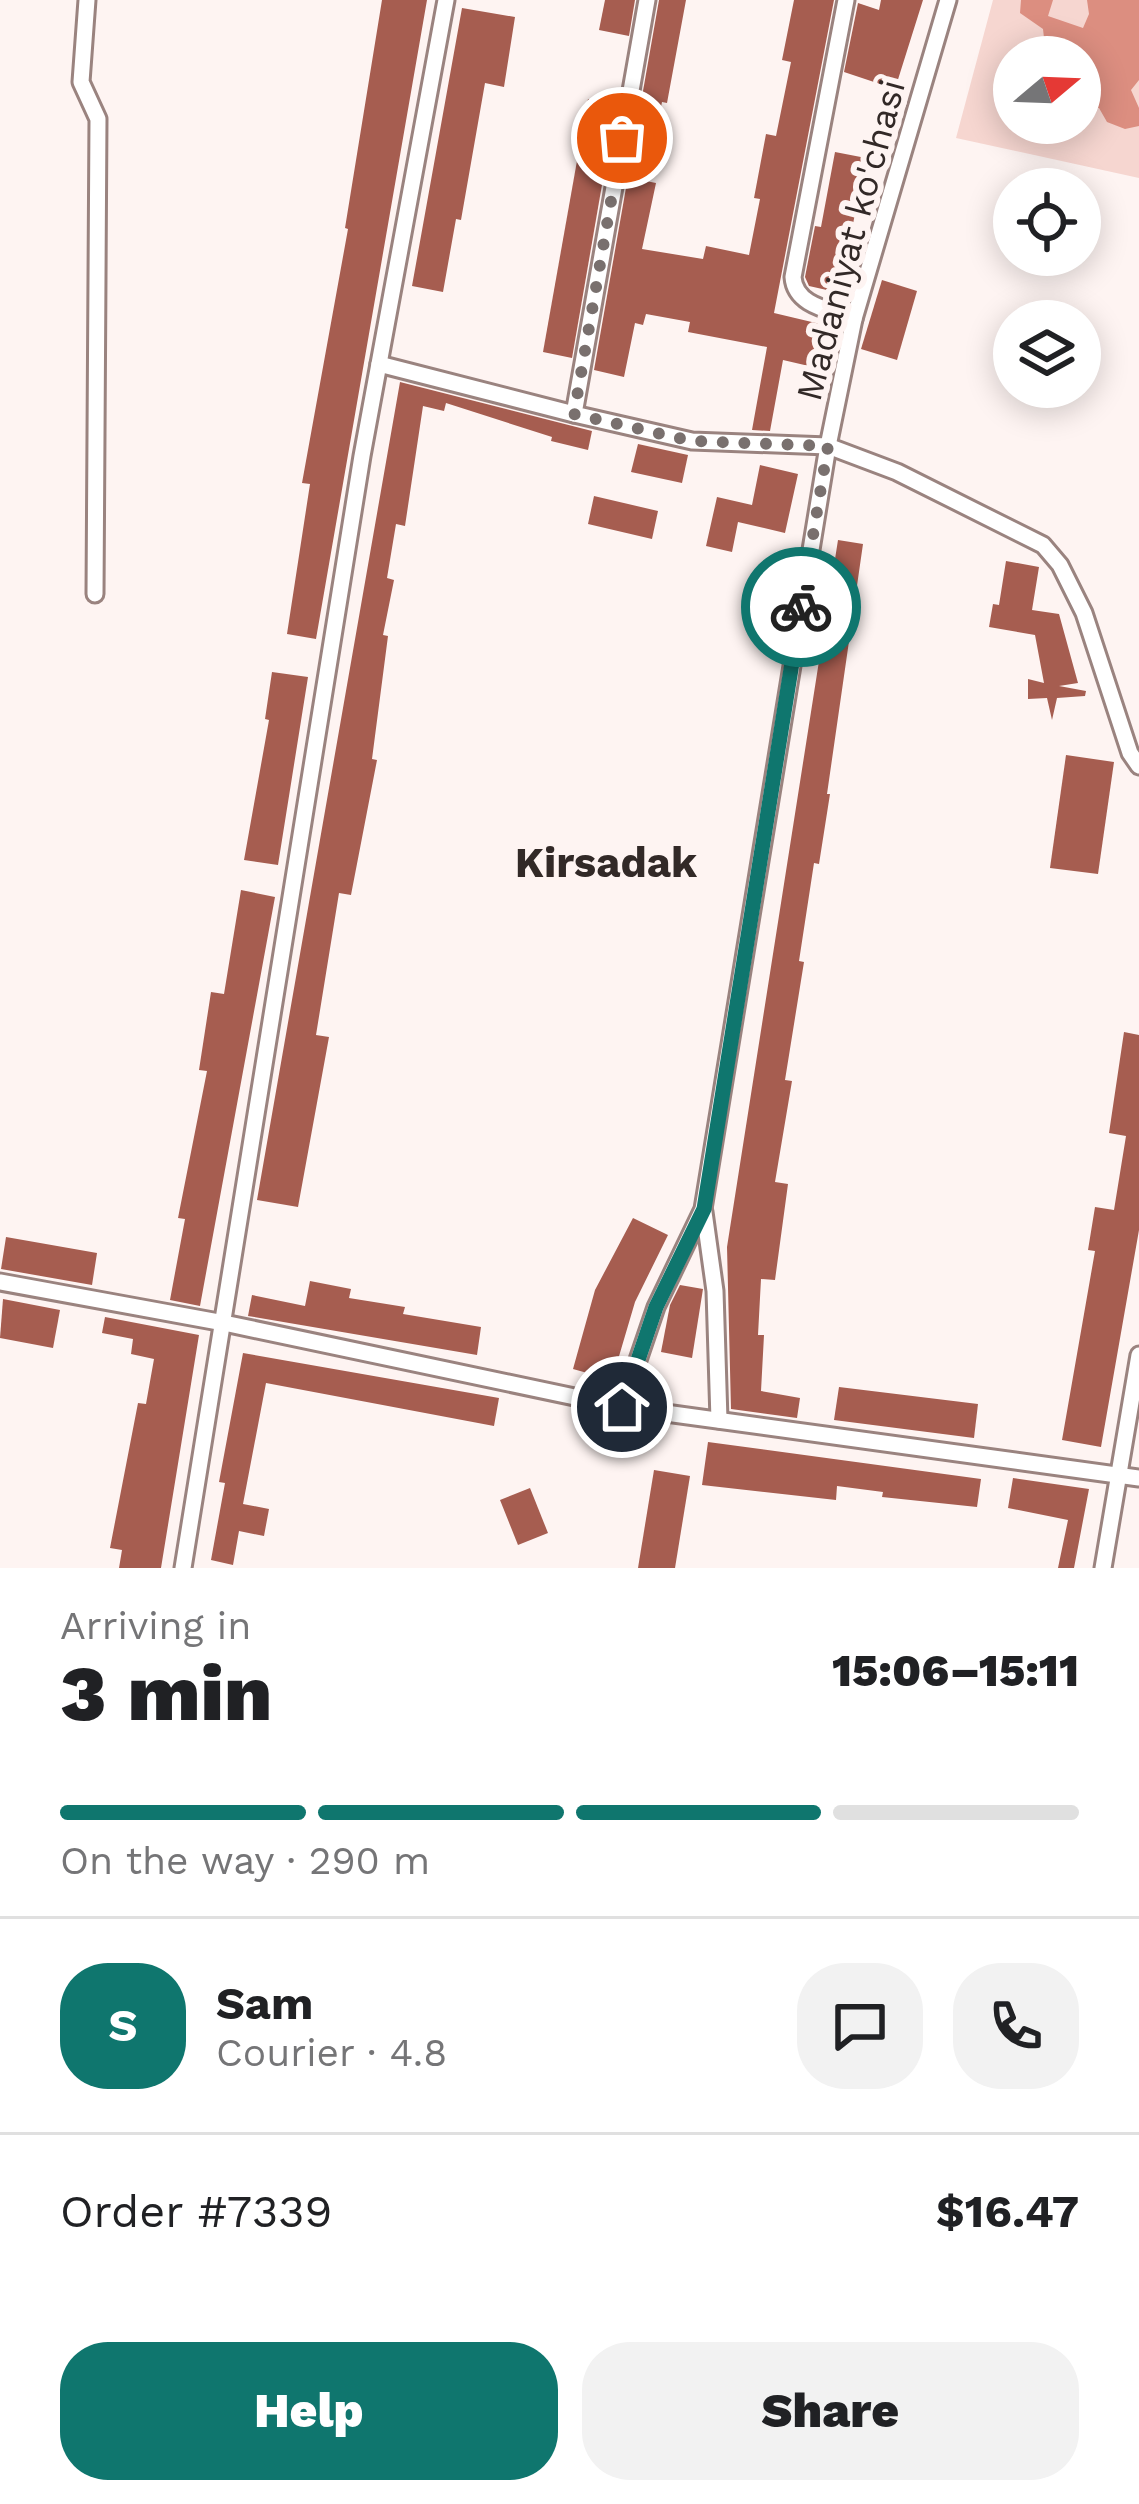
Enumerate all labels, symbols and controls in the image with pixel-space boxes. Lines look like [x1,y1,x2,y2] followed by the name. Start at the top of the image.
[993,36,1101,144] north arrow
[993,36,1101,408] map controls
[788,75,914,405] street label: Madaniyat ko'chasi
[571,87,673,189] pin
[589,105,655,171] icon: bag
[993,168,1101,276] button: locate
[993,300,1101,408] button: layers
[741,547,861,667] courier
[768,574,834,640] icon: bike
[515,838,698,887] district label: Kirsadak
[571,1356,673,1458] pin
[589,1374,655,1440] icon: home
[60,1603,251,1648] text: Arriving in
[832,1644,1079,1697] text: 15:06–15:11
[60,1647,272,1739] text: 3 min
[60,1838,430,1883] text: On the way · 290 m
[797,1963,923,2089] button: chat
[953,1963,1079,2089] button: phone
[216,1977,313,2030] text: Sam
[108,1999,138,2052] text: S
[216,2030,447,2075] text: Courier · 4.8
[60,2185,332,2238] text: Order #7339
[936,2185,1079,2238] text: $16.47
[60,2342,558,2480] button: Help
[582,2342,1079,2480] button: Share

